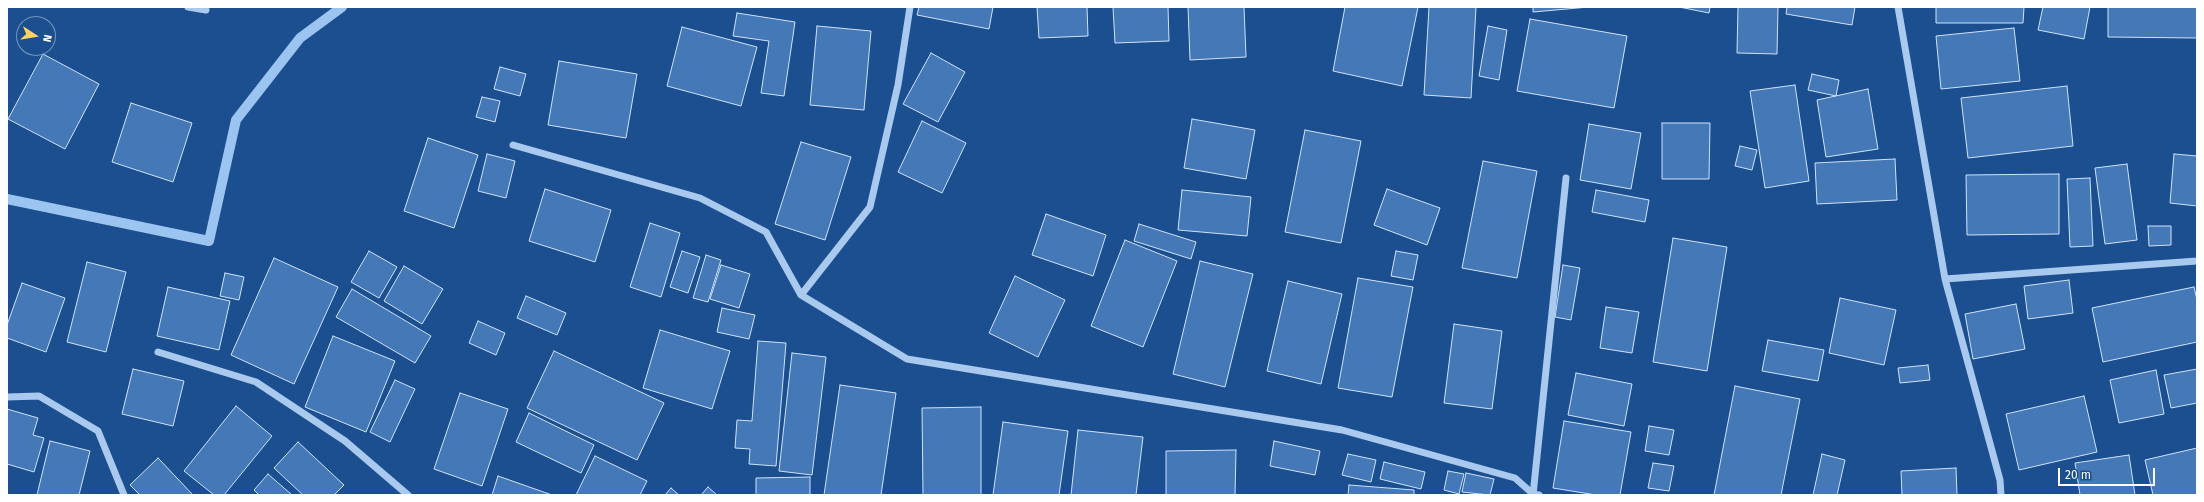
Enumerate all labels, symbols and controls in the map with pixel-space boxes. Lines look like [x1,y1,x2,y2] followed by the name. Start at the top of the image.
[16,16,56,56] north arrow
[40,33,54,43] text: N
[2060,460,2157,486] scale bar
[2065,468,2091,482] text: 20 m

